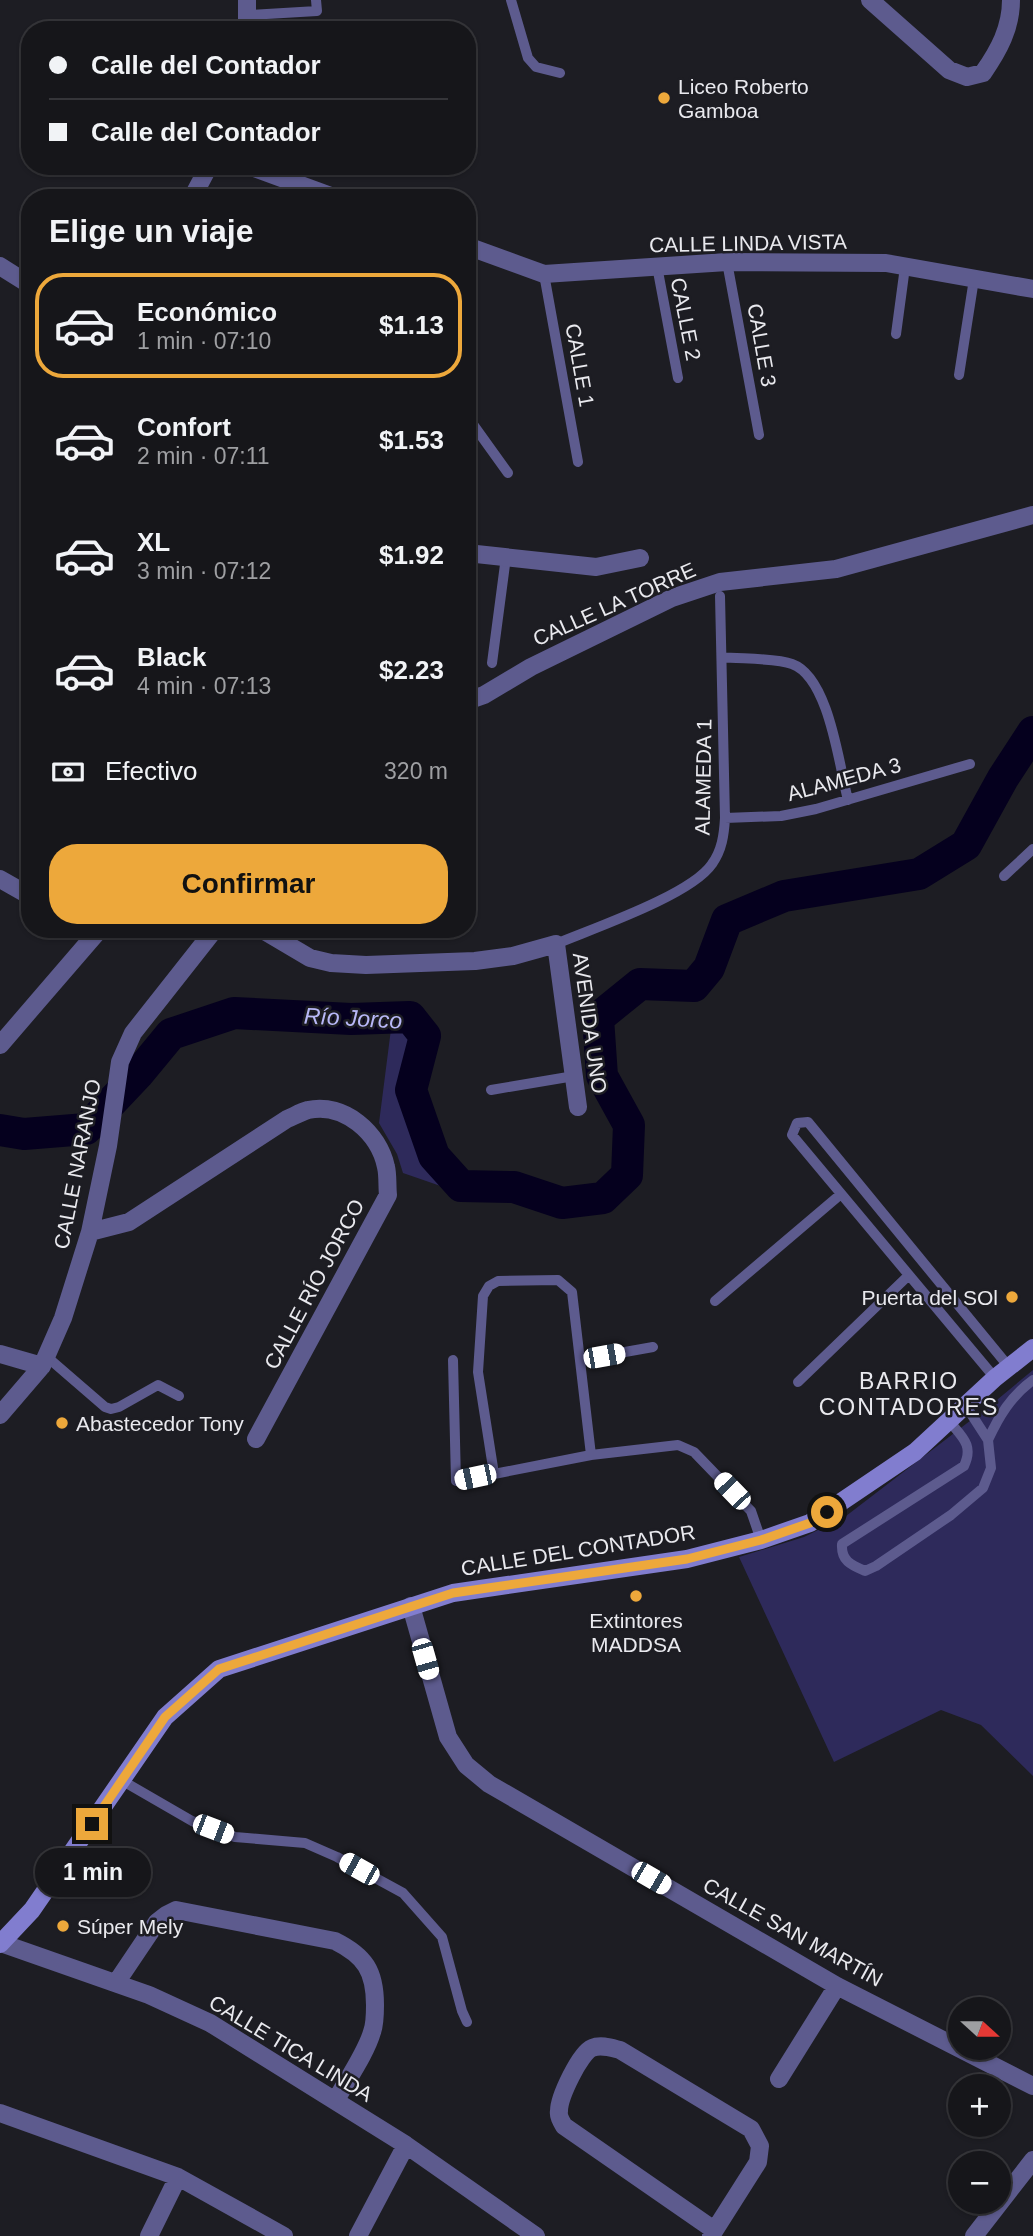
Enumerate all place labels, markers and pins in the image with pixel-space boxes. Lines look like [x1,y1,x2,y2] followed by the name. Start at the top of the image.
[678,75,809,122] place label: Liceo Roberto Gamboa
[656,90,672,106] marker: Liceo Roberto Gamboa
[861,1286,998,1309] place label: Puerta del SOl
[1004,1289,1020,1305] marker: Puerta del SOl
[76,1412,244,1435] place label: Abastecedor Tony
[54,1415,70,1431] marker: Abastecedor Tony
[628,1588,644,1604] marker: Extintores MADDSA
[589,1609,683,1656] place label: Extintores MADDSA
[77,1915,184,1938] place label: Súper Mely
[55,1918,71,1934] marker: Súper Mely

